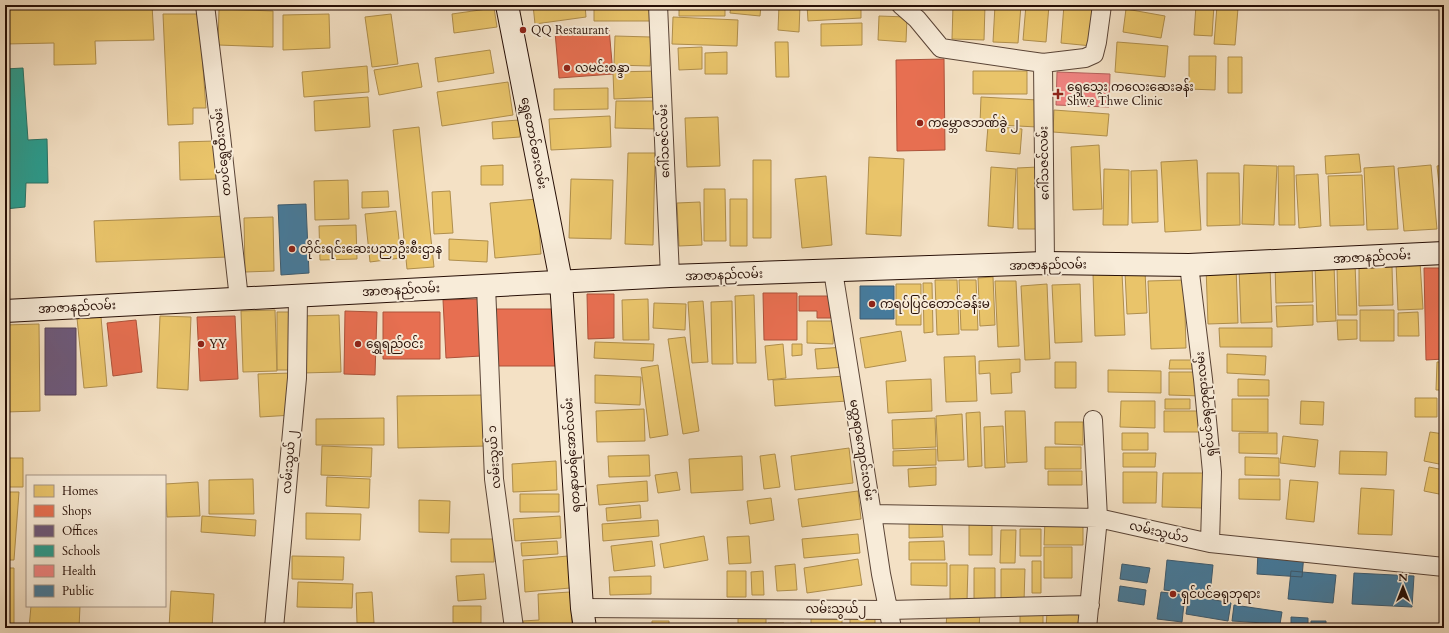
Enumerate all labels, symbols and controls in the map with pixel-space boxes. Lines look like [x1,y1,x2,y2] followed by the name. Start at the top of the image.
[531,22,609,38] place label: QQ Restaurant
[518,25,528,35] marker: QQ Restaurant
[575,59,630,78] place label: လမင်းစန္ဒာ
[562,63,572,73] marker: လမင်းစန္ဒာ
[1067,78,1194,109] place label: ရွှေသွေး ကလေးဆေးခန်း Shwe Thwe Clinic
[1052,88,1064,100] marker: ရွှေသွေး ကလေးဆေးခန်း Shwe Thwe Clinic
[515,95,552,191] street label: ရွှေတောင်ဓားလမ်း
[654,104,673,178] street label: ဂေါ်သဇင်လမ်း
[208,107,237,197] street label: တပင်ရွှေထီးလမ်း
[928,114,1019,133] place label: ကမ္ဘောဇဘဏ်ခွဲ ၂
[915,118,925,128] marker: ကမ္ဘောဇဘဏ်ခွဲ ၂
[1034,126,1053,200] street label: ဂေါ်သဇင်လမ်း
[300,240,442,259] place label: တိုင်းရင်းဆေးပညာဦးစီးဌာန
[287,244,297,254] marker: တိုင်းရင်းဆေးပညာဦးစီးဌာန
[1333,246,1411,269] street label: အာဇာနည်လမ်း
[1009,255,1087,276] street label: အာဇာနည်လမ်း
[685,265,763,286] street label: အာဇာနည်လမ်း
[362,279,440,302] street label: အာဇာနည်လမ်း
[880,295,990,314] place label: ကရပ်ပြင်တောင်ခန်းမ
[38,296,116,319] street label: အာဇာနည်လမ်း
[867,299,877,309] marker: ကရပ်ပြင်တောင်ခန်းမ
[366,335,423,354] place label: ရွှေရည်ဝင်း
[209,336,227,352] place label: YY
[196,339,206,349] marker: YY
[353,339,363,349] marker: ရွှေရည်ဝင်း
[1191,351,1220,457] street label: ရှင်ပင်ခရုဘုရားလမ်း
[559,397,586,513] street label: ရတနာမာရ်အောင်လမ်း
[844,398,879,502] street label: မတ္တရာကျောင်းလမ်း
[483,425,506,489] street label: လမ်းသွယ် ၁
[277,429,302,495] street label: လမ်းသွယ် ၂
[26,475,166,607] legend
[62,483,98,499] text: Homes
[62,503,91,519] text: Shops
[1127,516,1190,549] street label: လမ်းသွယ်၁
[62,523,98,539] text: Offices
[62,543,100,559] text: Schools
[62,563,97,579] text: Health
[1383,567,1423,607] north arrow
[1398,570,1408,585] text: N
[62,583,95,599] text: Public
[1181,585,1261,604] place label: ရှင်ပင်ခရုဘုရား
[1168,589,1178,599] marker: ရှင်ပင်ခရုဘုရား
[806,600,866,619] street label: လမ်းသွယ်၂

